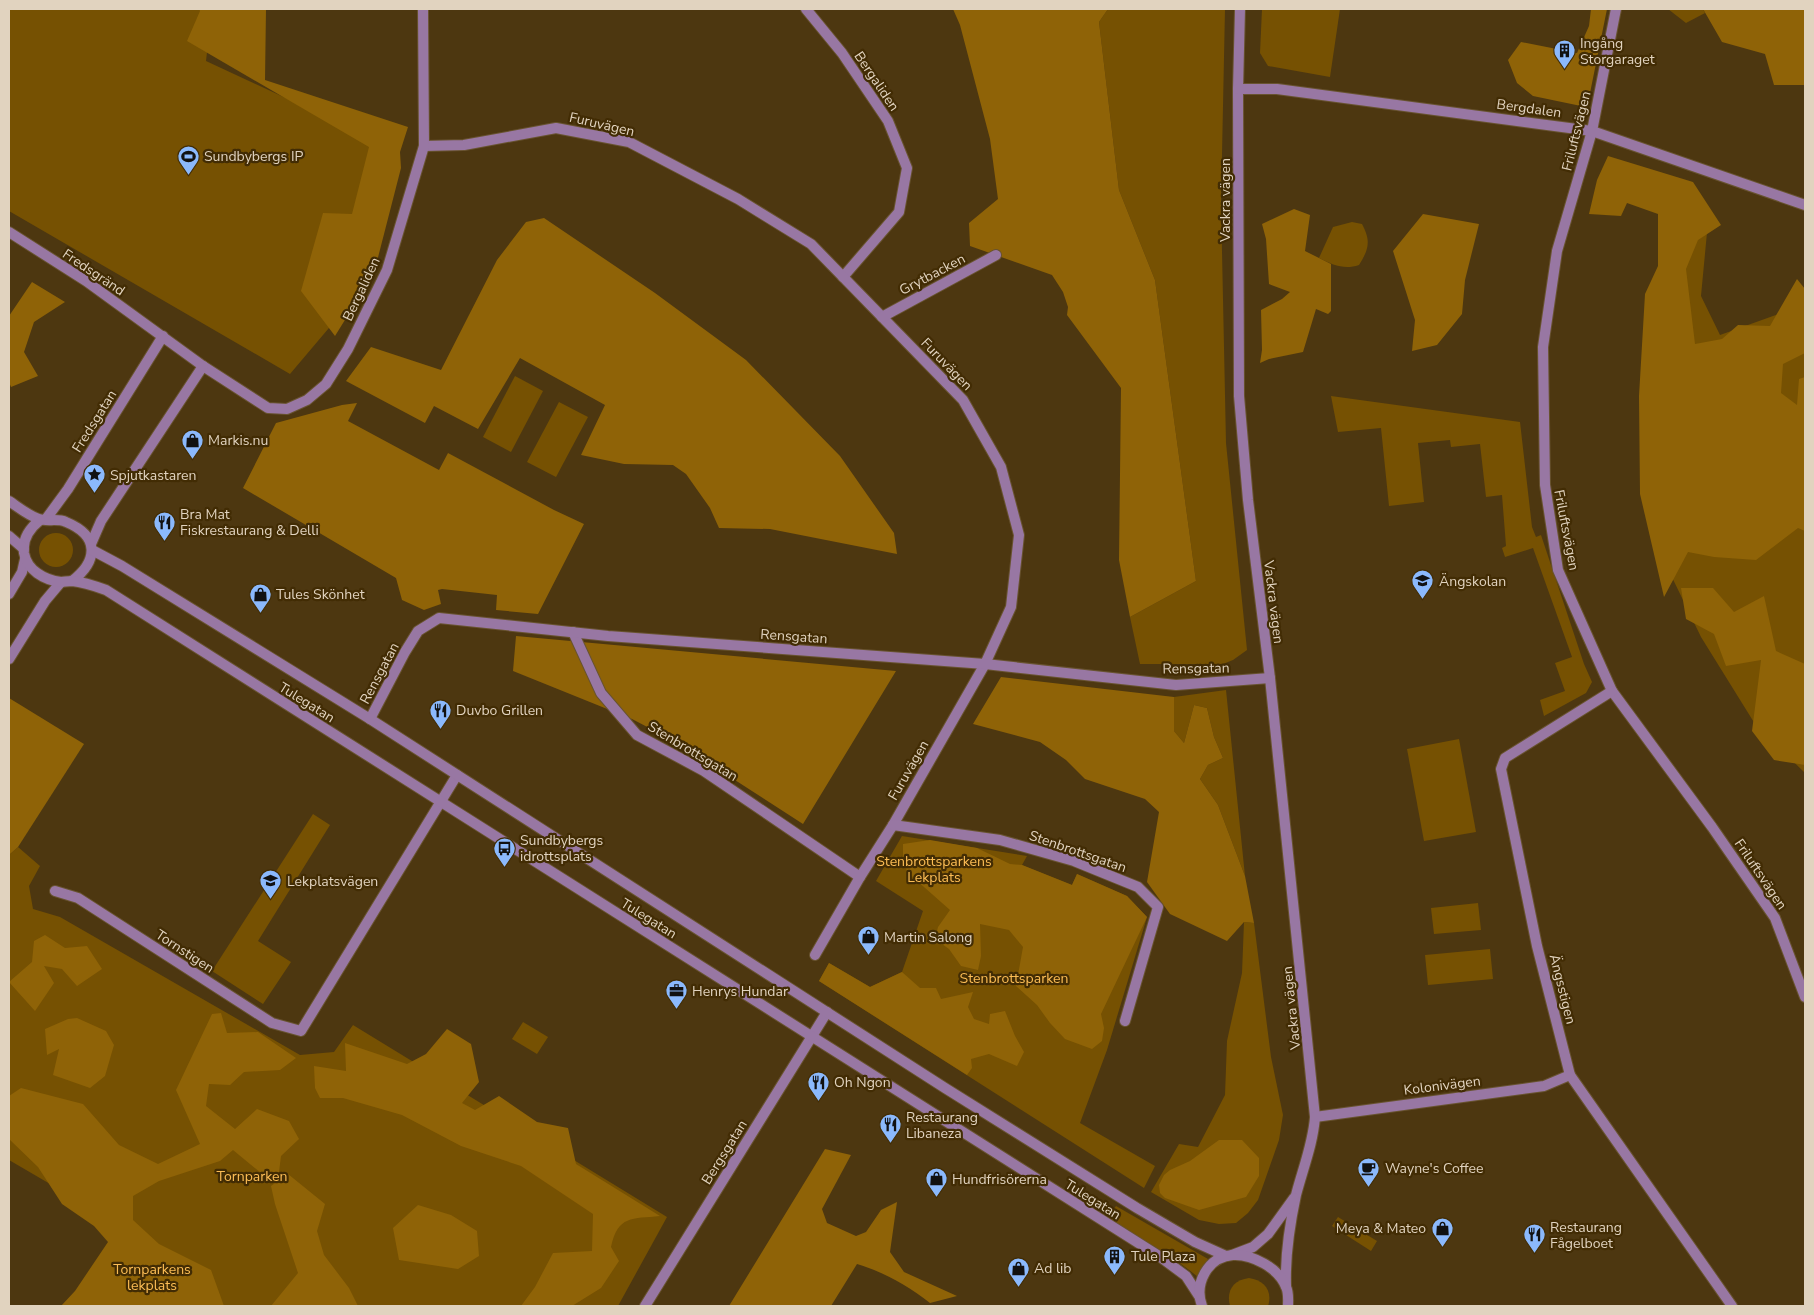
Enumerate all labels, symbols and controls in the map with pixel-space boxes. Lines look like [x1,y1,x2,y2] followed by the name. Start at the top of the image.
[1580,34,1655,69] place label: Ingång Storgaraget
[1552,39,1576,70] building icon: Ingång Storgaraget
[850,48,904,115] street label: Bergaliden
[1557,89,1596,173] street label: Friluftsvägen
[1495,95,1562,122] street label: Bergdalen
[567,108,636,141] street label: Furuvägen
[176,144,200,175] sports icon: Sundbybergs IP
[204,147,303,166] place label: Sundbybergs IP
[1216,158,1235,243] street label: Vackra vägen
[59,245,129,300] street label: Fredsgränd
[896,249,969,300] street label: Grytbacken
[338,254,385,324] street label: Bergaliden
[917,334,977,395] street label: Furuvägen
[68,386,121,456] street label: Fredsgatan
[180,428,204,459] shop icon: Markis.nu
[208,431,268,450] place label: Markis.nu
[82,463,106,494] place icon: Spjutkastaren
[110,466,197,485] place label: Spjutkastaren
[1549,488,1584,572] street label: Friluftsvägen
[180,505,319,540] place label: Bra Mat Fiskrestaurang & Delli
[152,510,176,541] restaurant icon: Bra Mat Fiskrestaurang & Delli
[1259,558,1288,645] street label: Vackra vägen
[1411,569,1435,600] school or university icon: Ängskolan
[1439,572,1506,591] place label: Ängskolan
[248,582,272,613] shop icon: Tules Skönhet
[276,585,365,604] place label: Tules Skönhet
[760,625,828,648] street label: Rensgatan
[355,639,404,707] street label: Rensgatan
[1162,658,1230,679] street label: Rensgatan
[275,678,338,727] street label: Tulegatan
[428,698,452,729] restaurant icon: Duvbo Grillen
[456,701,543,720] place label: Duvbo Grillen
[644,717,741,786] street label: Stenbrottsgatan
[884,737,933,804] street label: Furuvägen
[1027,826,1129,877] street label: Stenbrottsgatan
[520,831,604,866] place label: Sundbybergs idrottsplats
[1730,835,1791,913] street label: Friluftsvägen
[492,836,516,867] bus stop icon: Sundbybergs idrottsplats
[876,852,992,887] park label: Stenbrottsparkens Lekplats
[259,869,283,900] school or university icon: Lekplatsvägen
[287,872,378,891] place label: Lekplatsvägen
[617,894,680,943] street label: Tulegatan
[152,925,218,978] street label: Tornstigen
[856,925,880,956] shop icon: Martin Salong
[884,928,973,947] place label: Martin Salong
[1545,952,1580,1026] street label: Ängsstigen
[1278,965,1305,1052] street label: Vackra vägen
[960,969,1068,988] park label: Stenbrottsparken
[664,979,688,1010] office icon: Henrys Hundar
[692,982,788,1001] place label: Henrys Hundar
[806,1070,830,1101] restaurant icon: Oh Ngon
[1402,1071,1482,1100] street label: Kolonivägen
[834,1073,891,1092] place label: Oh Ngon
[906,1108,978,1143] place label: Restaurang Libaneza
[878,1113,902,1144] restaurant icon: Restaurang Libaneza
[697,1116,752,1188] street label: Bergsgatan
[1357,1156,1381,1187] cafe icon: Wayne's Coffee
[1385,1159,1483,1178] place label: Wayne's Coffee
[217,1167,287,1186] park label: Tornparken
[924,1167,948,1198] shop icon: Hundfrisörerna
[952,1170,1047,1189] place label: Hundfrisörerna
[1061,1175,1124,1224] street label: Tulegatan
[1430,1216,1454,1247] shop icon: Meya & Mateo
[1550,1218,1622,1253] place label: Restaurang Fågelboet
[1336,1219,1426,1238] place label: Meya & Mateo
[1522,1223,1546,1254] restaurant icon: Restaurang Fågelboet
[1103,1244,1127,1275] building icon: Tule Plaza
[1131,1247,1196,1266] place label: Tule Plaza
[1006,1256,1030,1287] shop icon: Ad lib
[1034,1259,1071,1278] place label: Ad lib
[113,1260,191,1295] park label: Tornparkens lekplats

